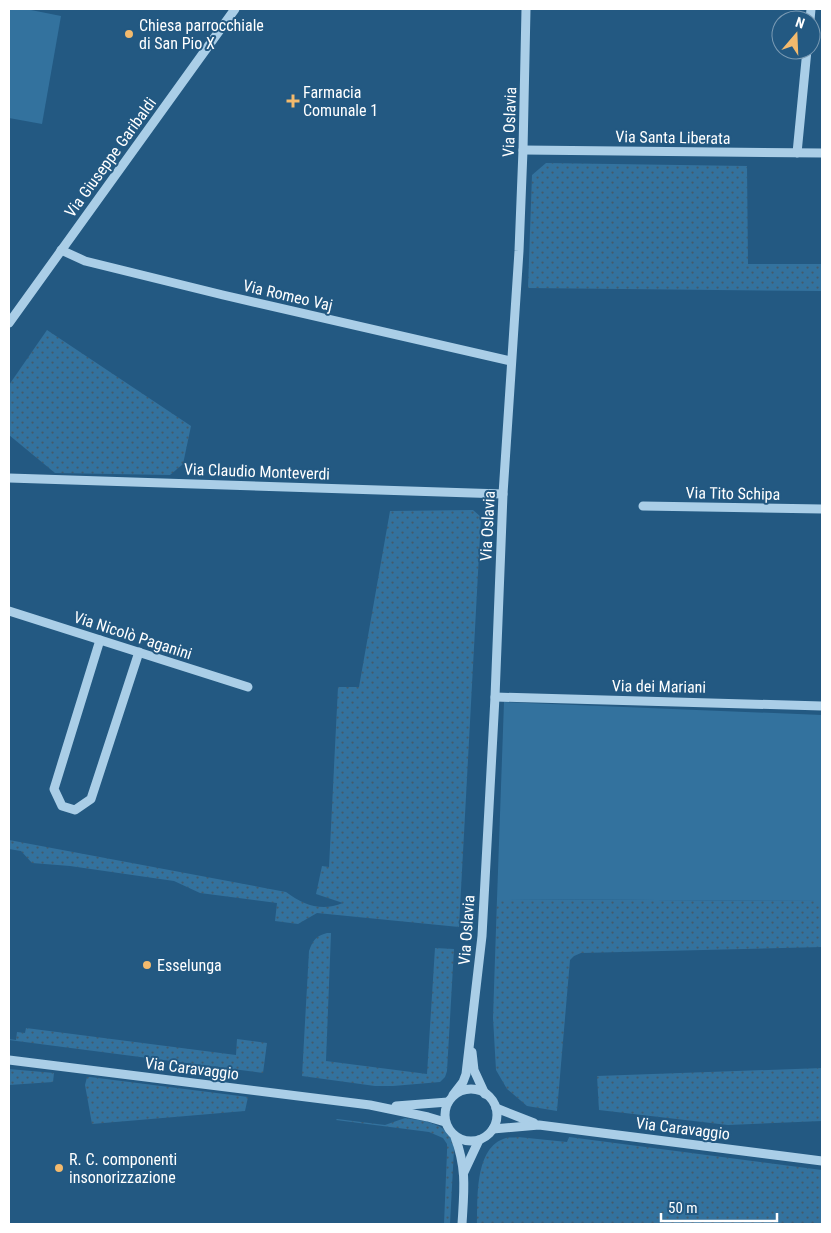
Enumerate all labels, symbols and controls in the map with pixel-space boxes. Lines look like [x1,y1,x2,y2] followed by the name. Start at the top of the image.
[771,10,821,60] north arrow
[794,14,807,32] text: N
[139,16,264,53] place label: Chiesa parrocchiale di San Pio X
[123,28,135,40] marker: Chiesa parrocchiale di San Pio X
[303,83,378,120] place label: Farmacia Comunale 1
[499,87,520,157] street label: Via Oslavia
[61,94,160,221] street label: Via Giuseppe Garibaldi
[287,95,299,107] marker: Farmacia Comunale 1
[615,127,731,148] street label: Via Santa Liberata
[241,276,335,315] street label: Via Romeo Vaj
[184,459,330,484] street label: Via Claudio Monteverdi
[686,483,780,504] street label: Via Tito Schipa
[476,490,499,562] street label: Via Oslavia
[71,607,194,664] street label: Via Nicolò Paganini
[612,676,706,697] street label: Via dei Mariani
[455,894,478,966] street label: Via Oslavia
[157,956,222,975] place label: Esselunga
[141,959,153,971] marker: Esselunga
[144,1053,240,1084] street label: Via Caravaggio
[635,1113,731,1144] street label: Via Caravaggio
[69,1150,177,1187] place label: R. C. componenti insonorizzazione
[53,1162,65,1174] marker: R. C. componenti insonorizzazione
[661,1190,777,1222] scale bar
[668,1199,698,1217] text: 50 m

